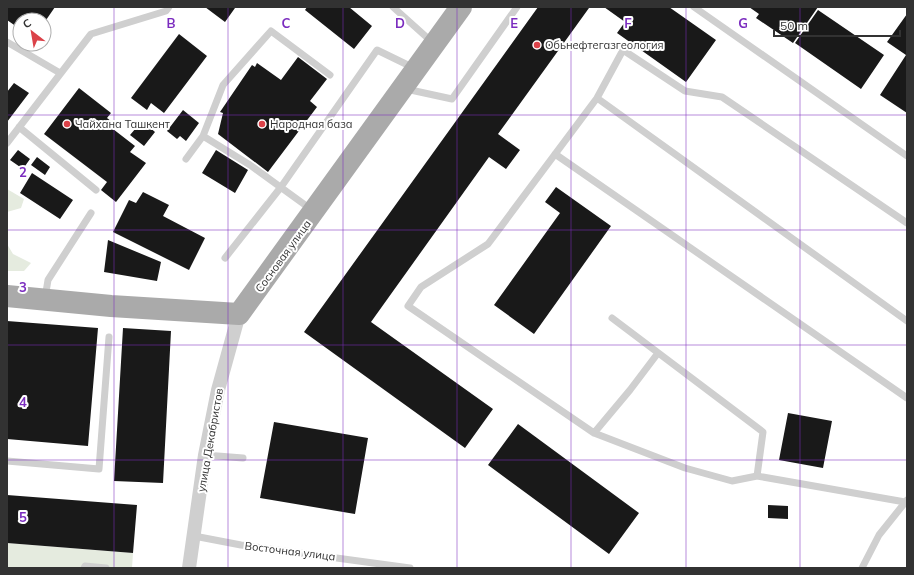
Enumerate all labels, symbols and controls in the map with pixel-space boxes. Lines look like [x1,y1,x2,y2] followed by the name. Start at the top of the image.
[12,12,52,52] north arrow
[774,12,900,38] scale bar
[20,15,34,31] text: С
[167,15,176,31] text: B
[282,15,291,31] text: C
[395,15,405,31] text: D
[510,15,518,31] text: E
[624,15,632,31] text: F
[738,15,748,31] text: G
[780,18,808,33] text: 50 m
[545,38,663,52] place label: Обьнефтегазгеология
[532,40,542,50] marker: Обьнефтегазгеология
[75,117,170,131] place label: Чайхана Ташкент
[270,117,353,131] place label: Народная база
[62,119,72,129] marker: Чайхана Ташкент
[257,119,267,129] marker: Народная база
[19,164,27,180] text: 2
[252,217,314,295] street label: Сосновая улица
[19,279,27,295] text: 3
[194,387,226,493] street label: улица Декабристов
[19,394,27,410] text: 4
[19,509,27,525] text: 5
[244,538,336,564] street label: Восточная улица

